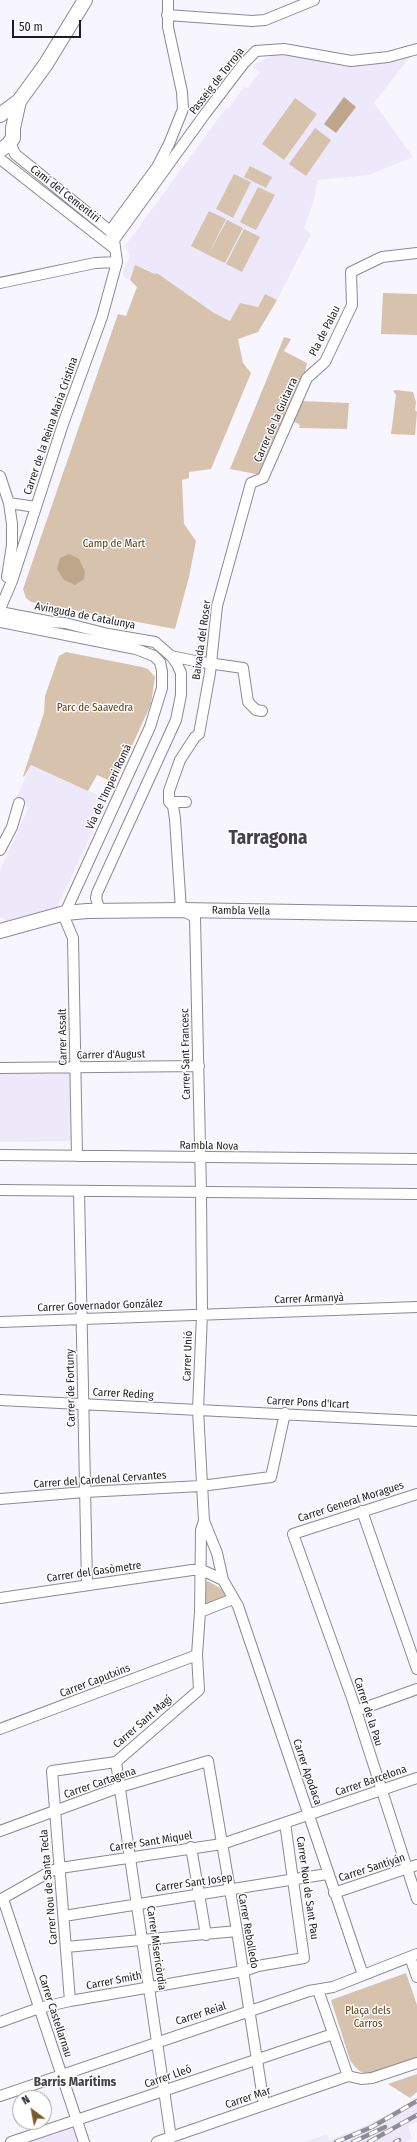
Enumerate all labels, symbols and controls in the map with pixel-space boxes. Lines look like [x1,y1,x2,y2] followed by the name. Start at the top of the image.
[14,12,83,38] scale bar
[19,20,43,34] text: 50 m
[187,45,247,117] street label: Passeig de Torroja
[27,163,103,225] street label: Camí del Cementiri
[307,304,343,358] street label: Pla de Palau
[21,355,81,497] street label: Carrer de la Reina Maria Cristina
[251,376,301,464] street label: Carrer de la Guitarra
[83,537,145,551] park label: Camp de Mart
[190,599,214,681] street label: Baixada del Roser
[34,600,136,632] street label: Avinguda de Catalunya
[57,701,133,715] park label: Parc de Saavedra
[83,742,135,832] street label: Via de l'Imperi Romà
[229,828,307,850] district label: Tarragona
[212,904,270,918] street label: Rambla Vella
[56,1008,70,1066] street label: Carrer Assalt
[179,1008,193,1100] street label: Carrer Sant Francesc
[77,1048,145,1062] street label: Carrer d'August
[179,1139,239,1153] street label: Rambla Nova
[274,1291,344,1307] street label: Carrer Armanyà
[37,1297,163,1315] street label: Carrer Governador González
[181,1330,195,1382] street label: Carrer Unió
[64,1349,78,1427] street label: Carrer de Fortuny
[92,1386,154,1402] street label: Carrer Reding
[266,1394,350,1412] street label: Carrer Pons d'Icart
[33,1469,167,1491] street label: Carrer del Cardenal Cervantes
[296,1479,406,1525] street label: Carrer General Moragues
[46,1559,142,1585] street label: Carrer del Gasòmetre
[58,1662,132,1700] street label: Carrer Caputxins
[351,1676,385,1748] street label: Carrer de la Pau
[111,1693,175,1751] street label: Carrer Sant Magí
[290,1737,324,1807] street label: Carrer Apodaca
[333,1763,409,1799] street label: Carrer Barcelona
[62,1765,138,1801] street label: Carrer Cartagena
[37,1829,61,1945] street label: Carrer Nou de Santa Tecla
[109,1829,193,1855] street label: Carrer Sant Miquel
[293,1836,321,1940] street label: Carrer Nou de Sant Pau
[337,1851,407,1885] street label: Carrer Santiyán
[155,1871,233,1895] street label: Carrer Sant Josep
[235,1892,261,1970] street label: Carrer Rebolledo
[144,1905,168,1991] street label: Carrer Misericòrdia
[85,1969,143,1993] street label: Carrer Smith
[35,1973,75,2059] street label: Carrer Castellarnau
[174,2000,228,2028] street label: Carrer Reial
[345,2004,391,2030] park label: Plaça dels Carros
[143,2063,193,2091] street label: Carrer Lleó
[34,2074,116,2090] district label: Barris Marítims
[224,2084,272,2112] street label: Carrer Mar
[12,2090,52,2130] north arrow
[20,2093,32,2108] text: N

